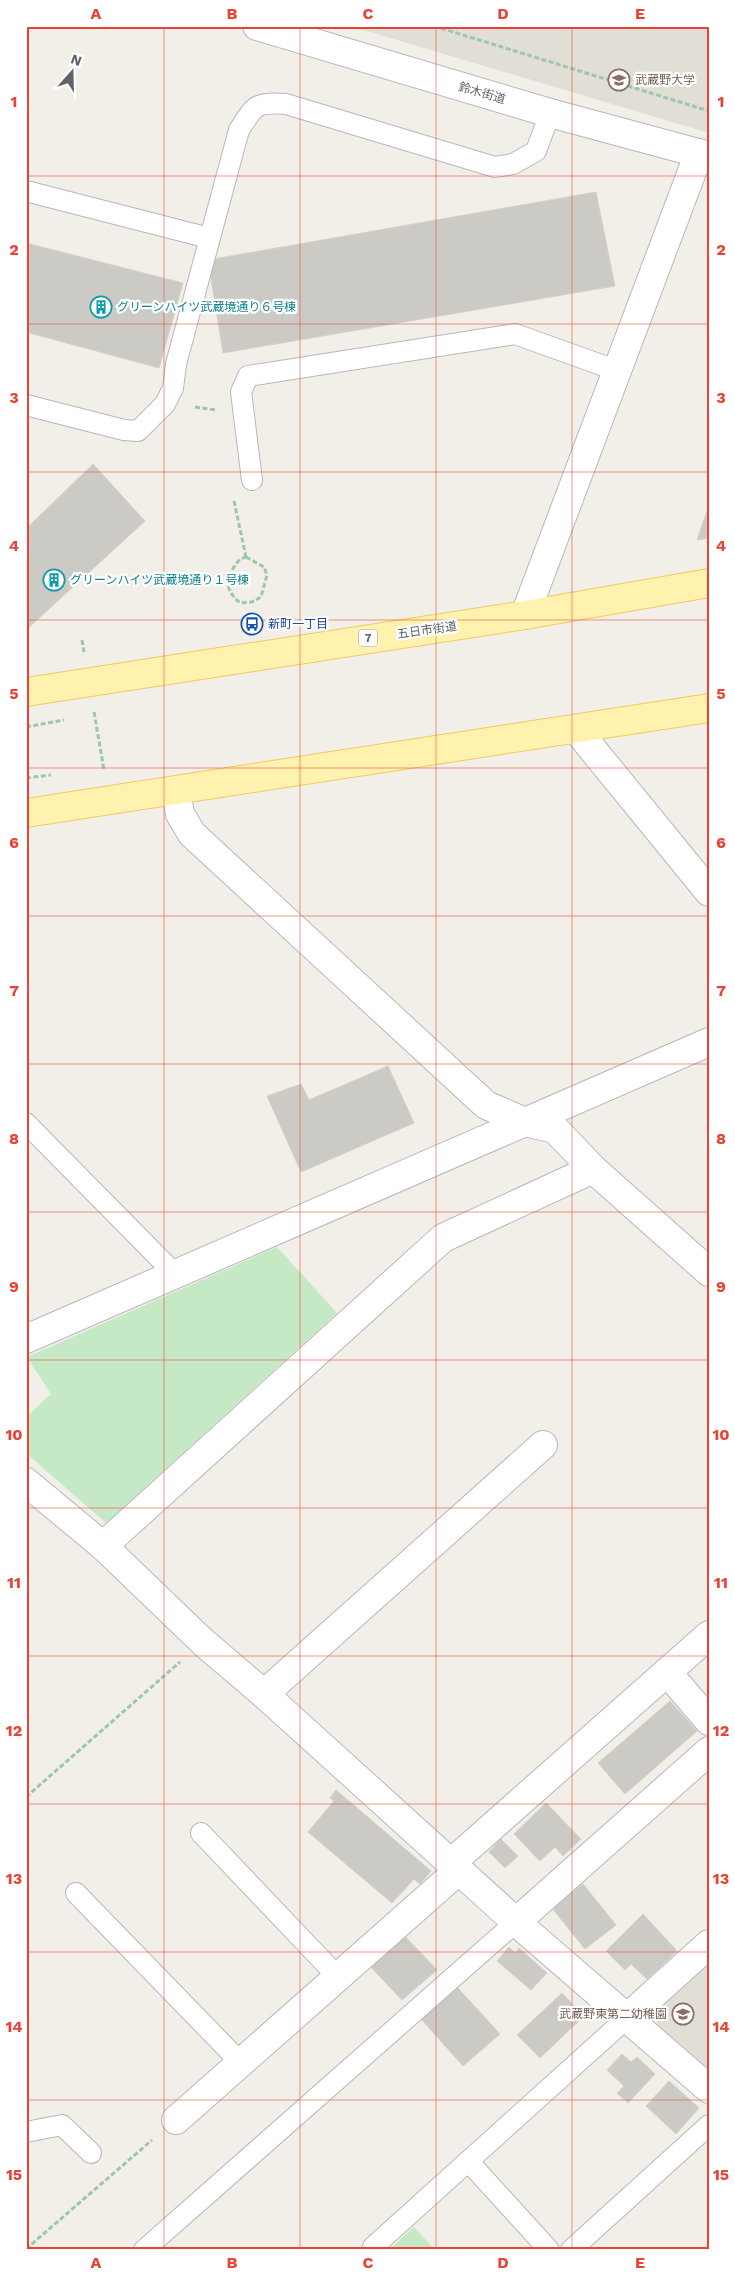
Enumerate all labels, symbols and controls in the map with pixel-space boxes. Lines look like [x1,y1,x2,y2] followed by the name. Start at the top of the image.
[91,4,102,23] text: A
[227,4,238,23] text: B
[363,4,374,23] text: C
[497,4,509,23] text: D
[635,4,645,23] text: E
[48,48,98,98] north arrow
[69,50,84,69] text: N
[607,68,631,92] school or university icon: 武蔵野大学
[635,73,695,87] place label: 武蔵野大学
[457,80,507,106] street label: 鈴木街道
[11,92,17,111] text: 1
[718,92,724,111] text: 1
[9,240,19,259] text: 2
[716,240,726,259] text: 2
[89,295,113,319] building icon: グリーンハイツ武蔵境通り６号棟
[117,300,296,314] place label: グリーンハイツ武蔵境通り６号棟
[9,388,19,407] text: 3
[716,388,726,407] text: 3
[9,536,19,555] text: 4
[716,536,726,555] text: 4
[42,568,66,592] building icon: グリーンハイツ武蔵境通り１号棟
[70,573,249,587] place label: グリーンハイツ武蔵境通り１号棟
[240,612,264,636] bus stop icon: 新町一丁目
[268,617,328,631] place label: 新町一丁目
[396,619,458,641] street label: 五日市街道
[359,630,377,646] road number: 7
[9,684,19,703] text: 5
[716,684,726,703] text: 5
[9,833,19,852] text: 6
[716,833,726,852] text: 6
[9,981,19,1000] text: 7
[716,981,726,1000] text: 7
[9,1129,19,1148] text: 8
[716,1129,726,1148] text: 8
[9,1277,19,1296] text: 9
[716,1277,726,1296] text: 9
[5,1425,23,1444] text: 10
[712,1425,730,1444] text: 10
[7,1573,21,1592] text: 11
[714,1573,728,1592] text: 11
[6,1721,22,1740] text: 12
[713,1721,729,1740] text: 12
[6,1869,22,1888] text: 13
[713,1869,729,1888] text: 13
[671,2002,695,2026] school or university icon: 武蔵野東第二幼稚園
[559,2007,667,2021] place label: 武蔵野東第二幼稚園
[5,2017,23,2036] text: 14
[712,2017,730,2036] text: 14
[6,2165,22,2184] text: 15
[713,2165,729,2184] text: 15
[91,2253,102,2272] text: A
[227,2253,238,2272] text: B
[363,2253,374,2272] text: C
[497,2253,509,2272] text: D
[635,2253,645,2272] text: E

